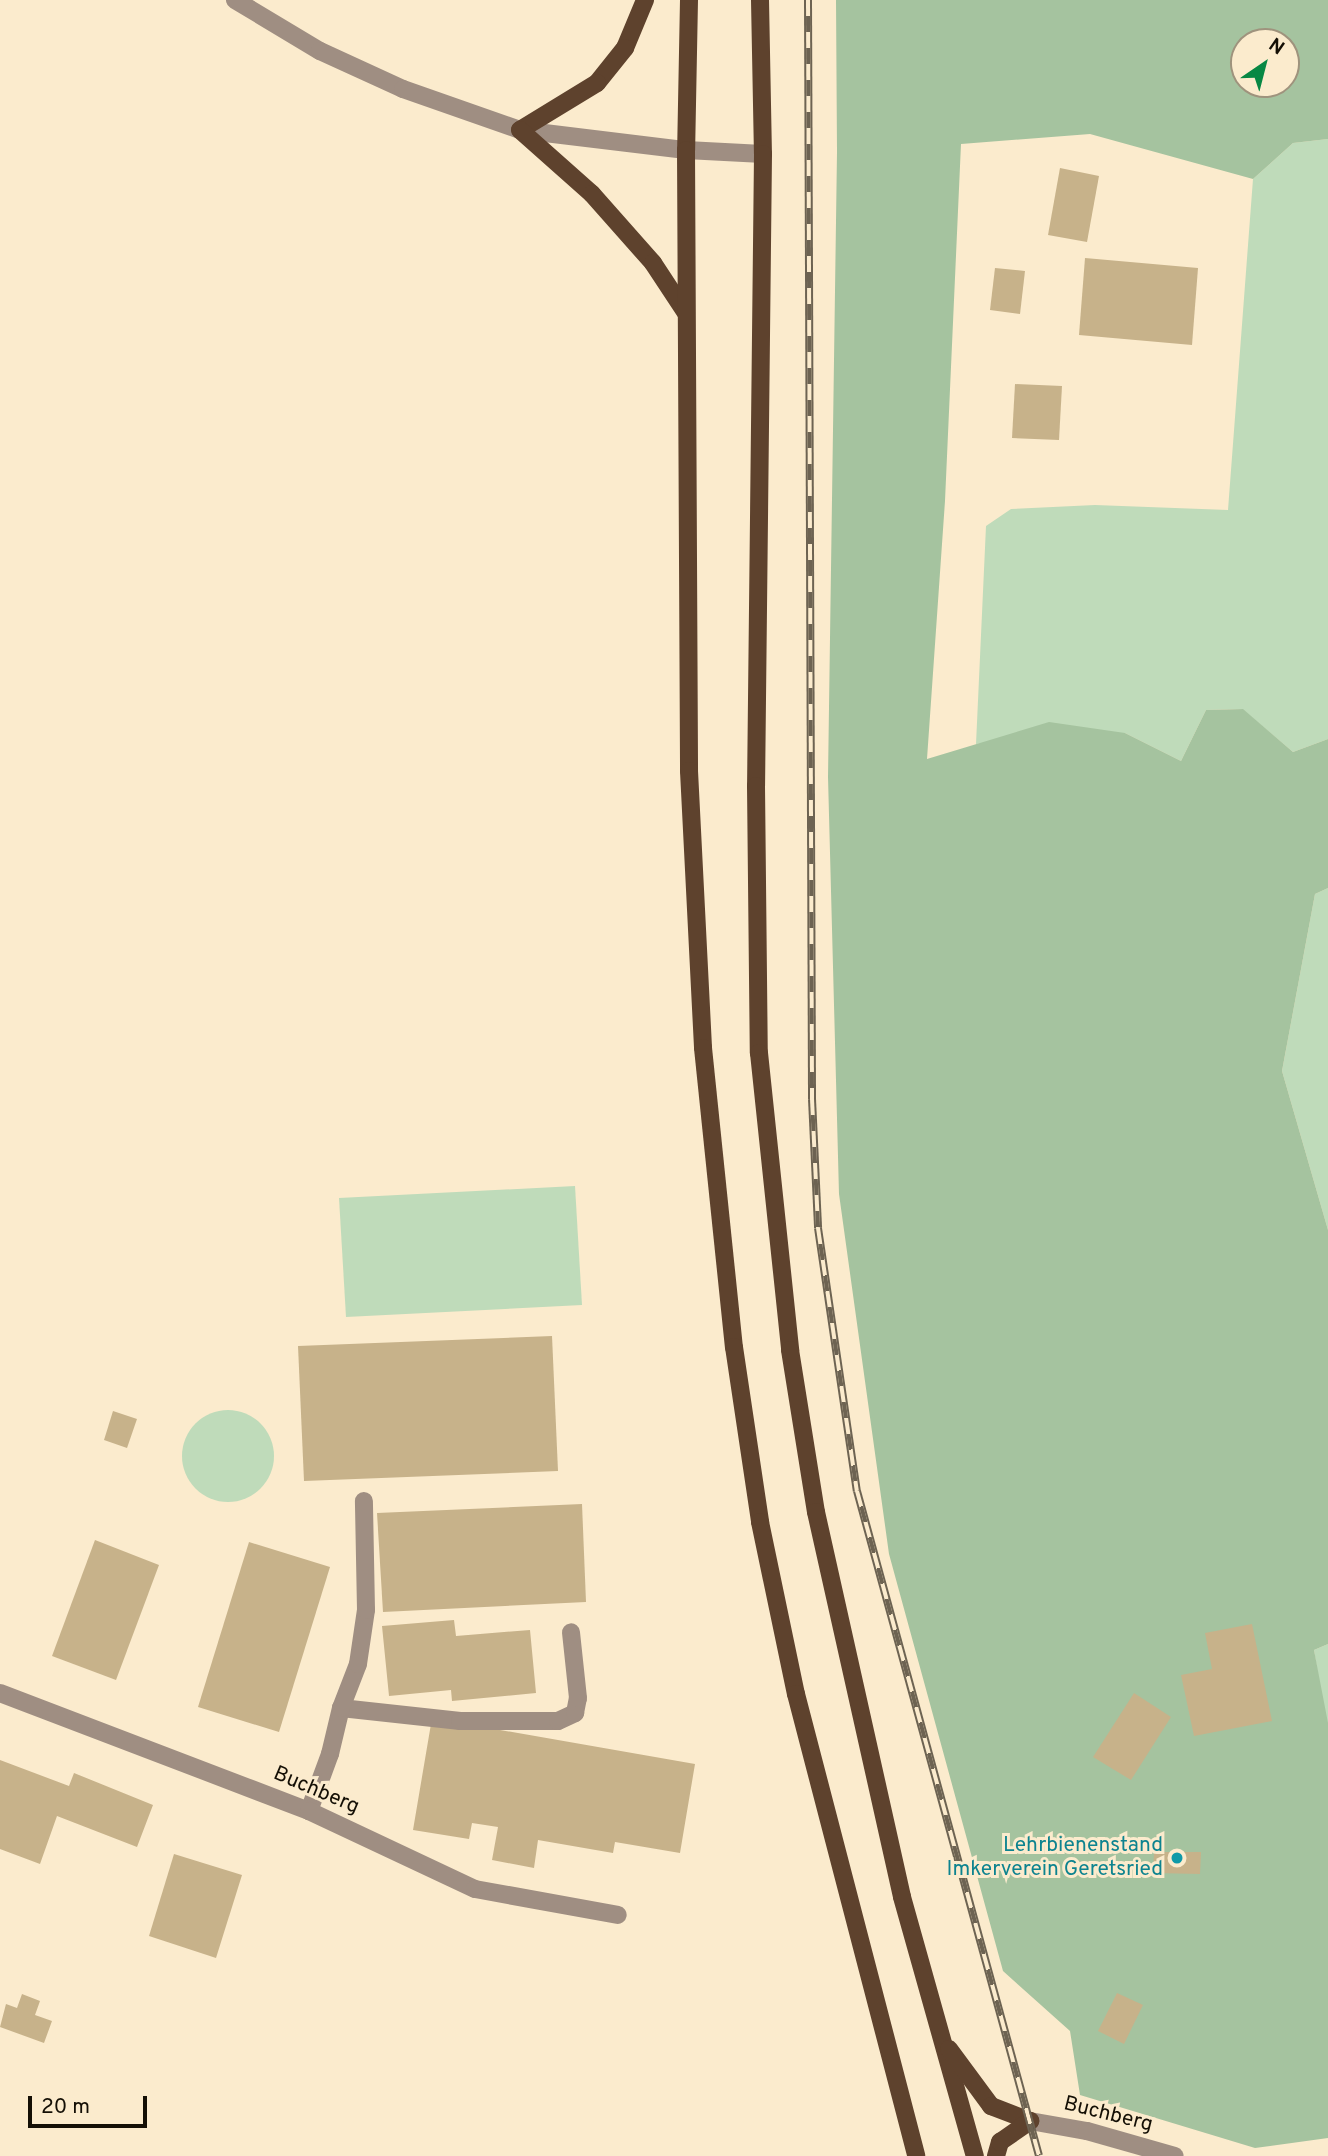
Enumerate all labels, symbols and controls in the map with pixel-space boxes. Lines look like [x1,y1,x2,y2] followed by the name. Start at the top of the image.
[1230,28,1300,98] north arrow
[1263,34,1288,61] text: N
[269,1762,363,1820] street label: Buchberg
[947,1833,1163,1883] place label: Lehrbienenstand Imkerverein Geretsried
[1169,1850,1185,1866] marker: Lehrbienenstand Imkerverein Geretsried
[32,2082,150,2126] scale bar
[1061,2092,1155,2138] street label: Buchberg
[41,2094,90,2121] text: 20 m

